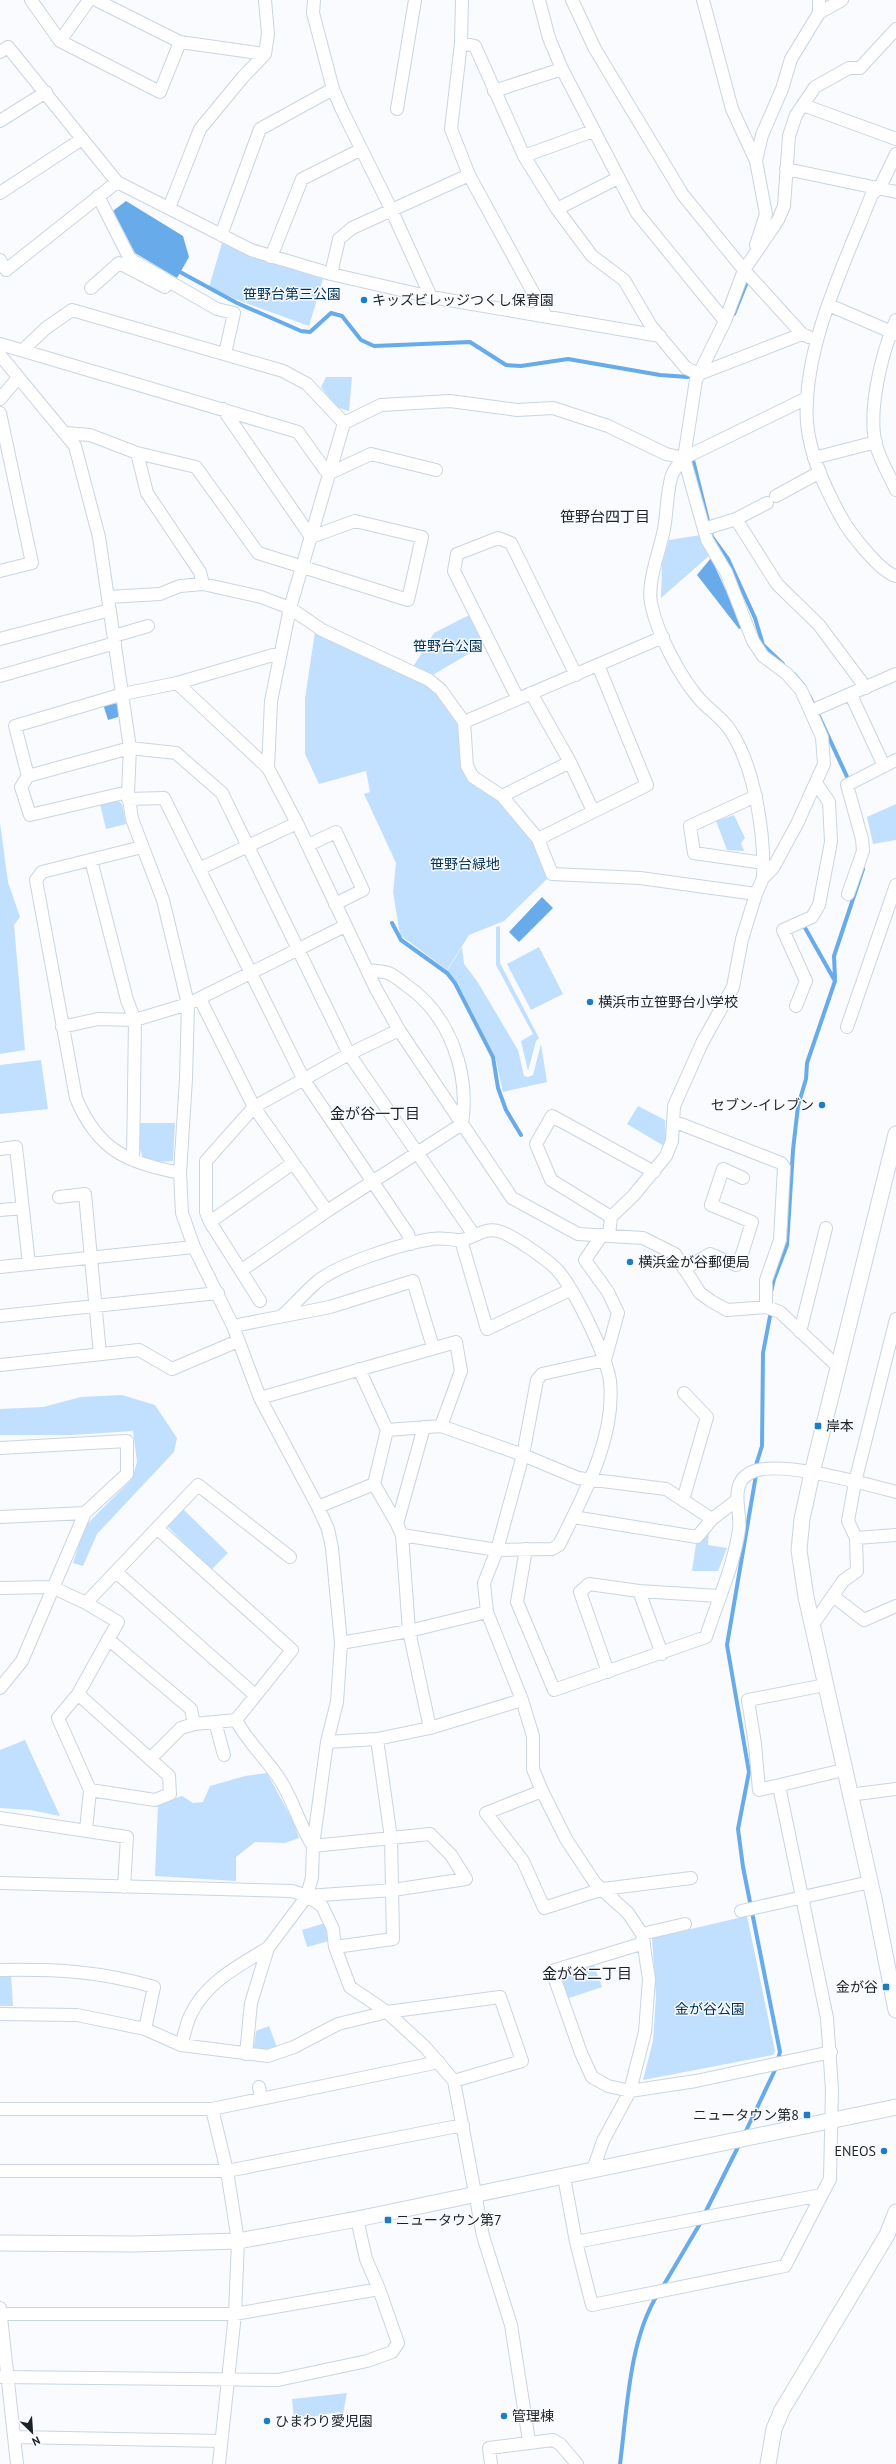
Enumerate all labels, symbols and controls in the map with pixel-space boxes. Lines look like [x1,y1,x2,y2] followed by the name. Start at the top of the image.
[243,285,341,303] park label: 笹野台第三公園
[372,291,554,309] place label: キッズビレッジつくし保育園
[359,295,369,305] marker: キッズビレッジつくし保育園
[560,507,650,526] district label: 笹野台四丁目
[413,637,483,655] park label: 笹野台公園
[430,855,500,873] park label: 笹野台緑地
[598,993,738,1011] place label: 横浜市立笹野台小学校
[585,997,595,1007] marker: 横浜市立笹野台小学校
[711,1096,814,1114] place label: セブン-イレブン
[817,1100,827,1110] marker: セブン-イレブン
[330,1104,420,1123] district label: 金が谷一丁目
[638,1253,750,1271] place label: 横浜金が谷郵便局
[625,1257,635,1267] marker: 横浜金が谷郵便局
[826,1417,854,1435] place label: 岸本
[813,1421,823,1431] marker: 岸本
[542,1964,632,1983] district label: 金が谷二丁目
[836,1978,878,1996] place label: 金が谷
[881,1982,891,1992] marker: 金が谷
[675,2000,745,2018] park label: 金が谷公園
[693,2106,799,2124] place label: ニュータウン第8
[802,2110,812,2120] marker: ニュータウン第8
[835,2142,876,2160] place label: ENEOS
[879,2146,889,2156] marker: ENEOS
[396,2211,502,2229] place label: ニュータウン第7
[383,2215,393,2225] marker: ニュータウン第7
[512,2407,554,2425] place label: 管理棟
[499,2411,509,2421] marker: 管理棟
[12,2412,52,2452] north arrow
[275,2412,373,2430] place label: ひまわり愛児園
[262,2416,272,2426] marker: ひまわり愛児園
[30,2433,42,2449] text: N

